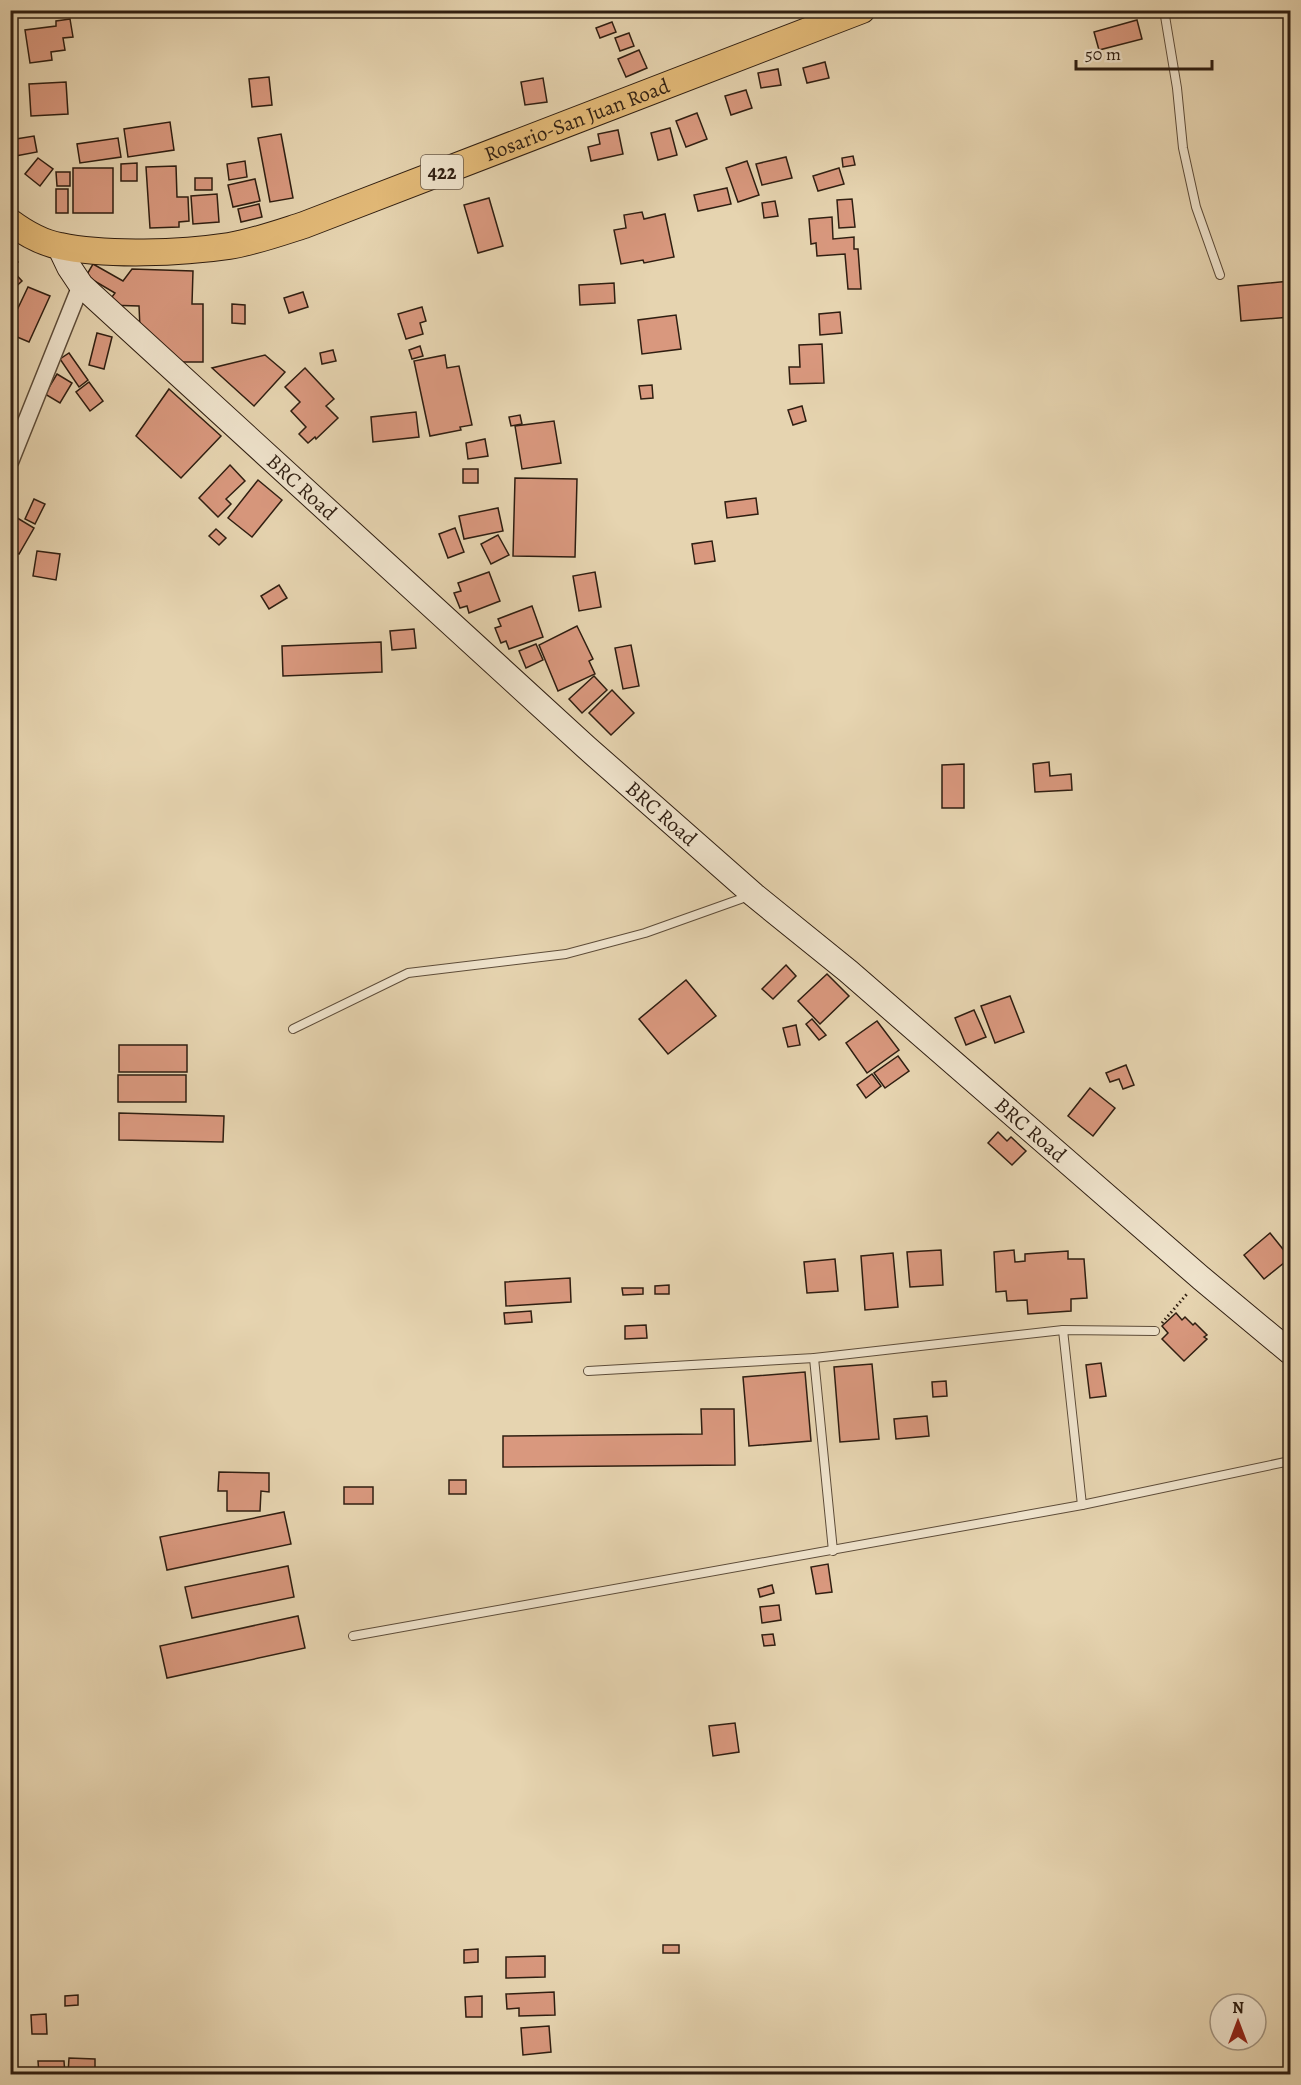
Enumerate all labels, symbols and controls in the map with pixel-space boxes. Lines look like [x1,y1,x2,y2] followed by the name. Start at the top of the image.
[1076,33,1212,71] scale bar
[1085,42,1121,66] text: 50 m
[480,71,674,168] street label: Rosario-San Juan Road
[421,155,463,189] road number: 422
[260,447,343,527] street label: BRC Road
[620,775,704,853] street label: BRC Road
[989,1091,1073,1169] street label: BRC Road
[1208,1992,1268,2052] north arrow
[1232,1997,1244,2019] text: N

